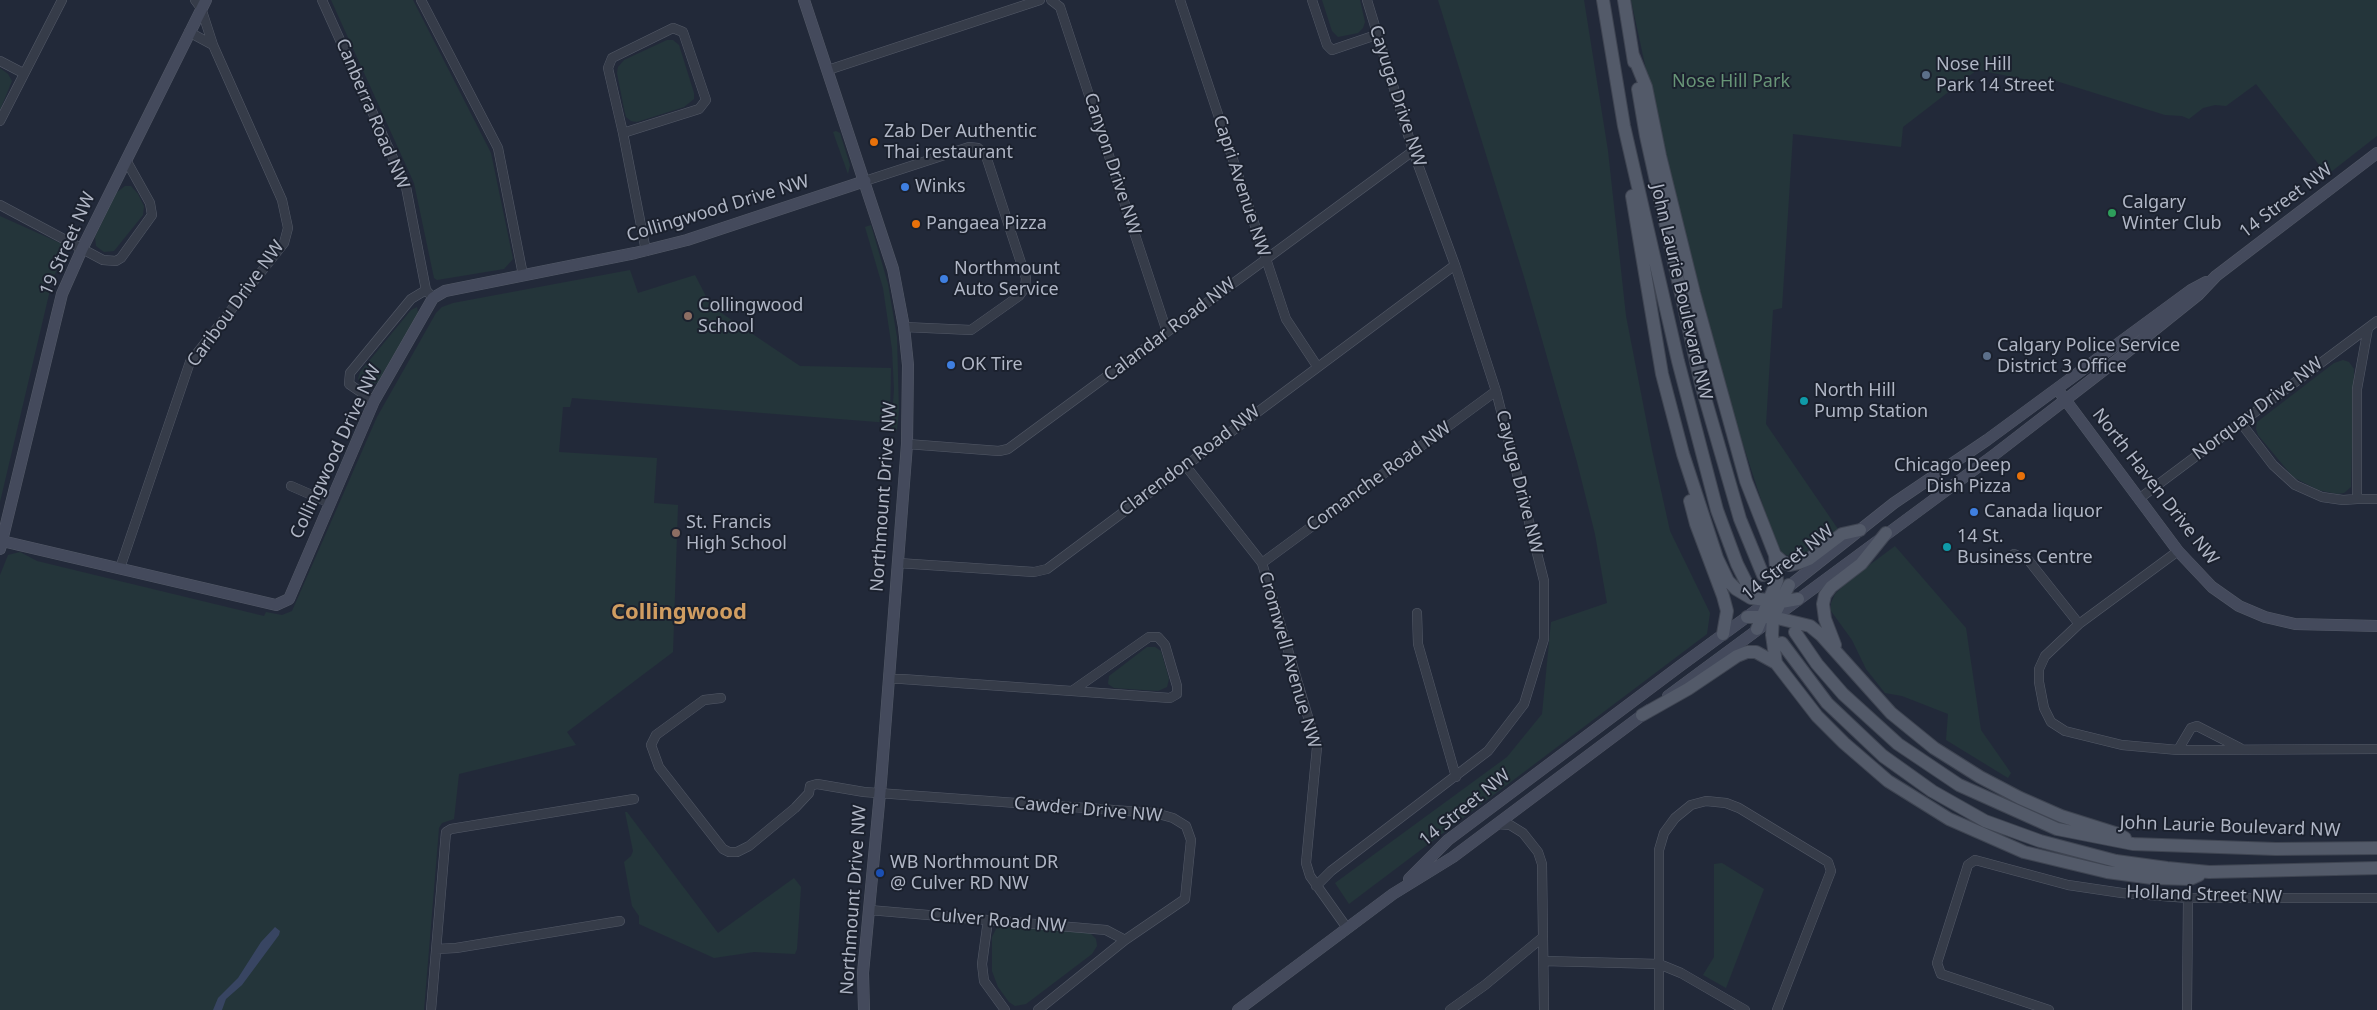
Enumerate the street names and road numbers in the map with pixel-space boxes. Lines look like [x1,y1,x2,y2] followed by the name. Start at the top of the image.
[1364,23,1430,169] street label: Cayuga Drive NW
[331,35,413,193] street label: Canberra Road NW
[1079,90,1145,238] street label: Canyon Drive NW
[1208,112,1274,260] street label: Capri Avenue NW
[2235,159,2337,243] street label: 14 Street NW
[624,171,812,247] street label: Collingwood Drive NW
[1646,182,1716,402] street label: John Laurie Boulevard NW
[36,189,100,299] street label: 19 Street NW
[183,237,289,371] street label: Caribou Drive NW
[1100,274,1240,386] street label: Calandar Road NW
[2189,353,2327,465] street label: Norquay Drive NW
[286,361,386,543] street label: Collingwood Drive NW
[867,401,901,593] street label: Northmount Drive NW
[1115,401,1265,521] street label: Clarendon Road NW
[2087,405,2223,569] street label: North Haven Drive NW
[1491,408,1547,556] street label: Cayuga Drive NW
[1303,417,1455,537] street label: Comanche Road NW
[1738,520,1838,606] street label: 14 Street NW
[1253,569,1325,751] street label: Cromwell Avenue NW
[1415,765,1515,851] street label: 14 Street NW
[1013,793,1163,827] street label: Cawder Drive NW
[837,804,871,996] street label: Northmount Drive NW
[2119,812,2341,842] street label: John Laurie Boulevard NW
[2126,881,2282,909] street label: Holland Street NW
[929,904,1067,938] street label: Culver Road NW

